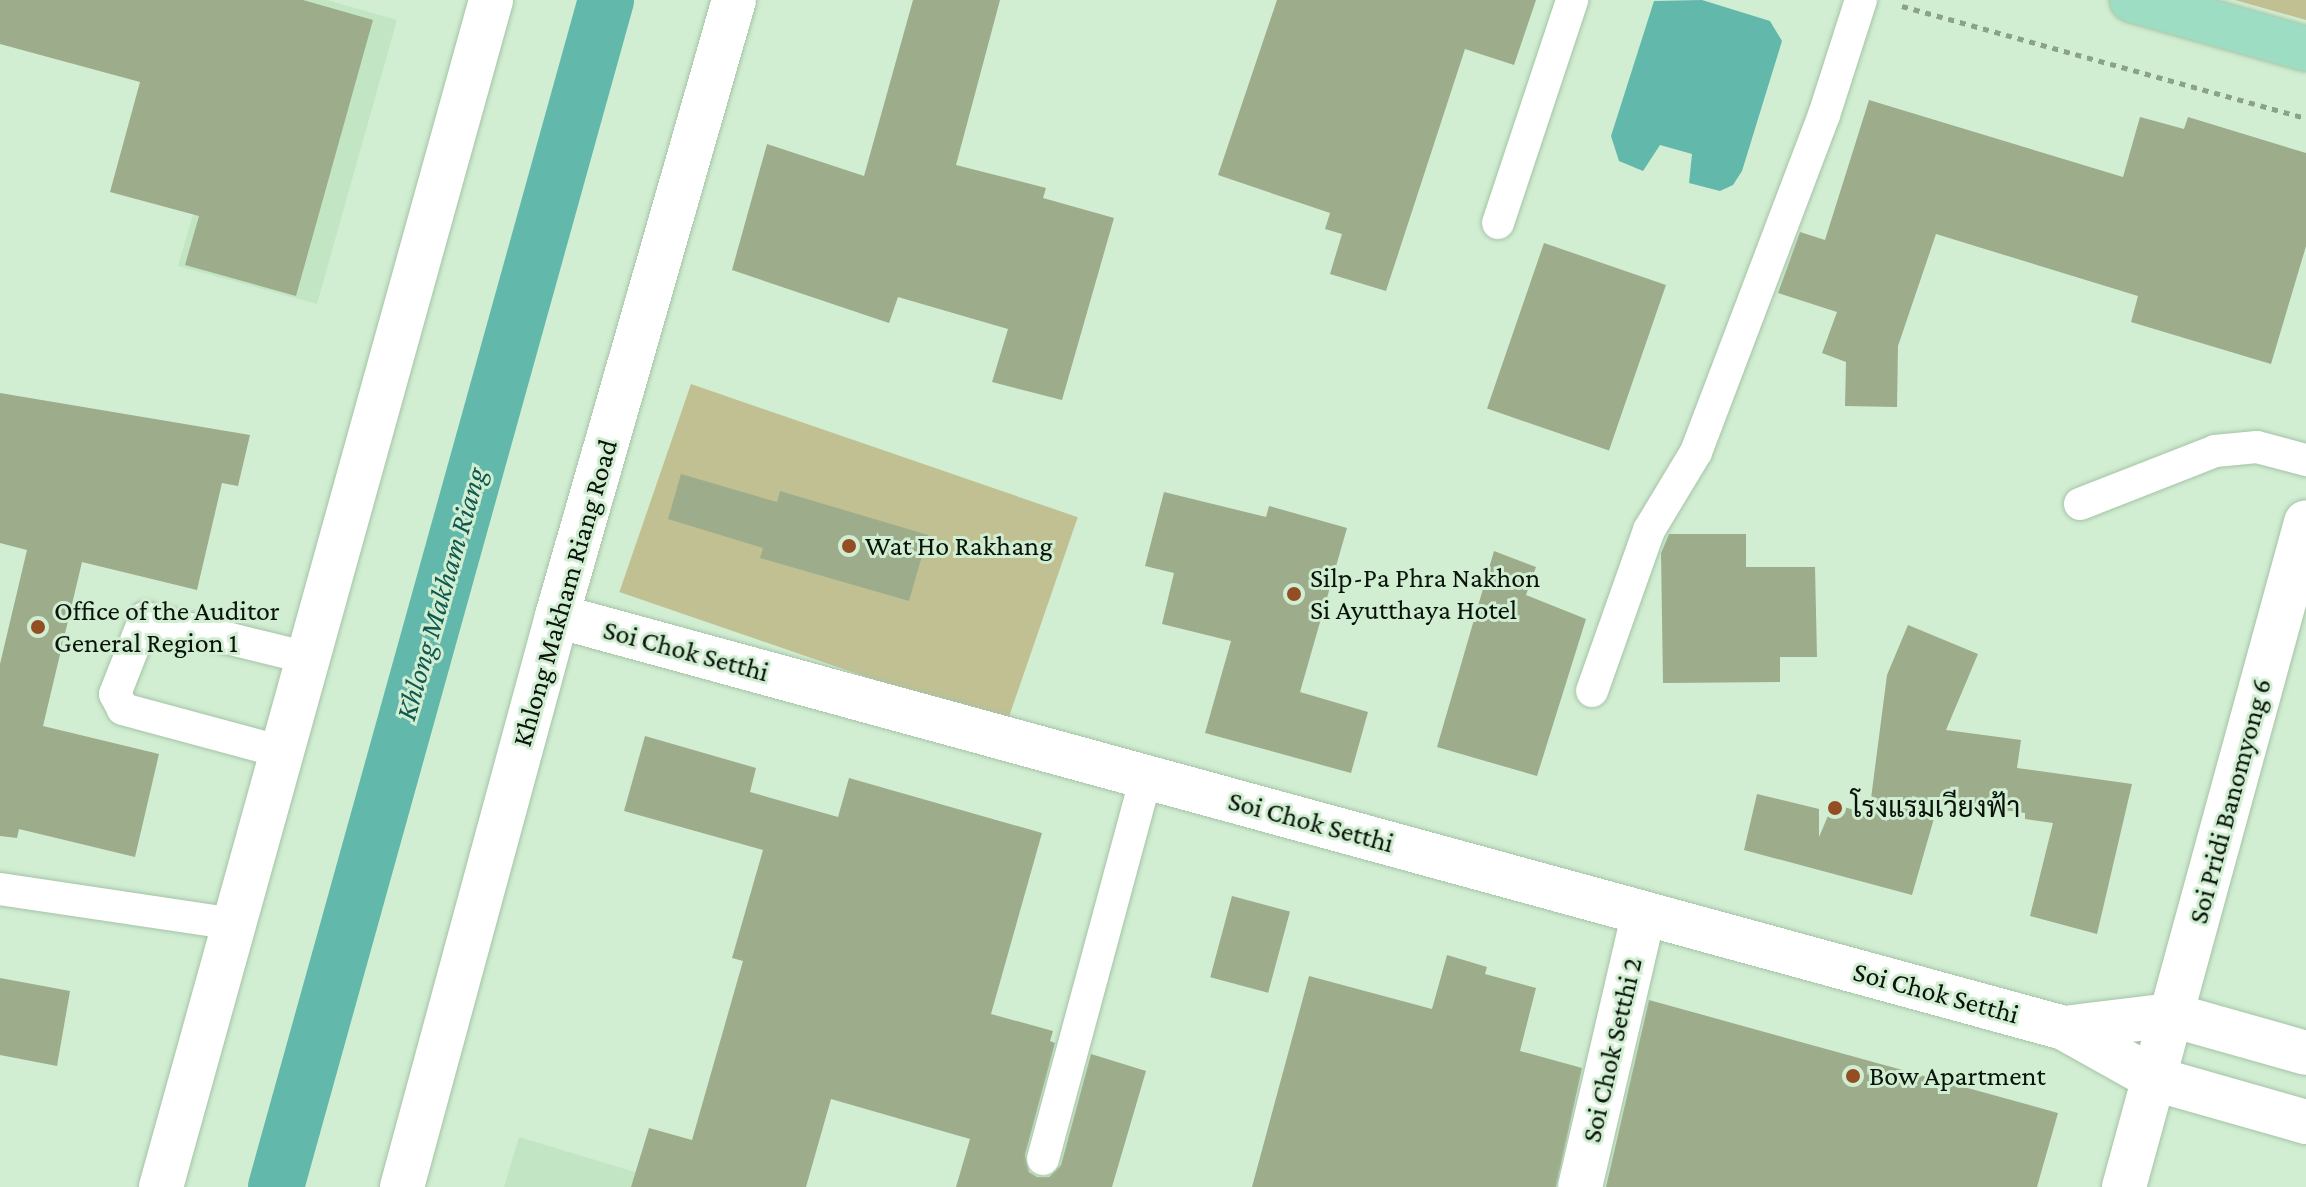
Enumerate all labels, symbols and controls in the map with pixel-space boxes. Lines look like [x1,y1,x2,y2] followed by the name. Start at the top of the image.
[505,436,625,750] street label: Khlong Makham Riang Road
[388,463,494,725] water label: Khlong Makham Riang
[865,529,1053,563] place label: Wat Ho Rakhang
[840,537,858,555] marker: Wat Ho Rakhang
[1310,561,1540,627] place label: Silp-Pa Phra Nakhon Si Ayutthaya Hotel
[1285,585,1303,603] marker: Silp-Pa Phra Nakhon Si Ayutthaya Hotel
[54,594,280,660] place label: Office of the Auditor General Region 1
[600,613,772,689] street label: Soi Chok Setthi
[29,618,47,636] marker: Office of the Auditor General Region 1
[2181,675,2279,927] street label: Soi Pridi Banomyong 6
[1225,784,1397,860] street label: Soi Chok Setthi
[1851,791,2020,825] place label: โรงแรมเวียงฟ้า
[1826,799,1844,817] marker: โรงแรมเวียงฟ้า
[1574,954,1650,1146] street label: Soi Chok Setthi 2
[1850,955,2022,1031] street label: Soi Chok Setthi
[1869,1059,2046,1093] place label: Bow Apartment
[1844,1067,1862,1085] marker: Bow Apartment

